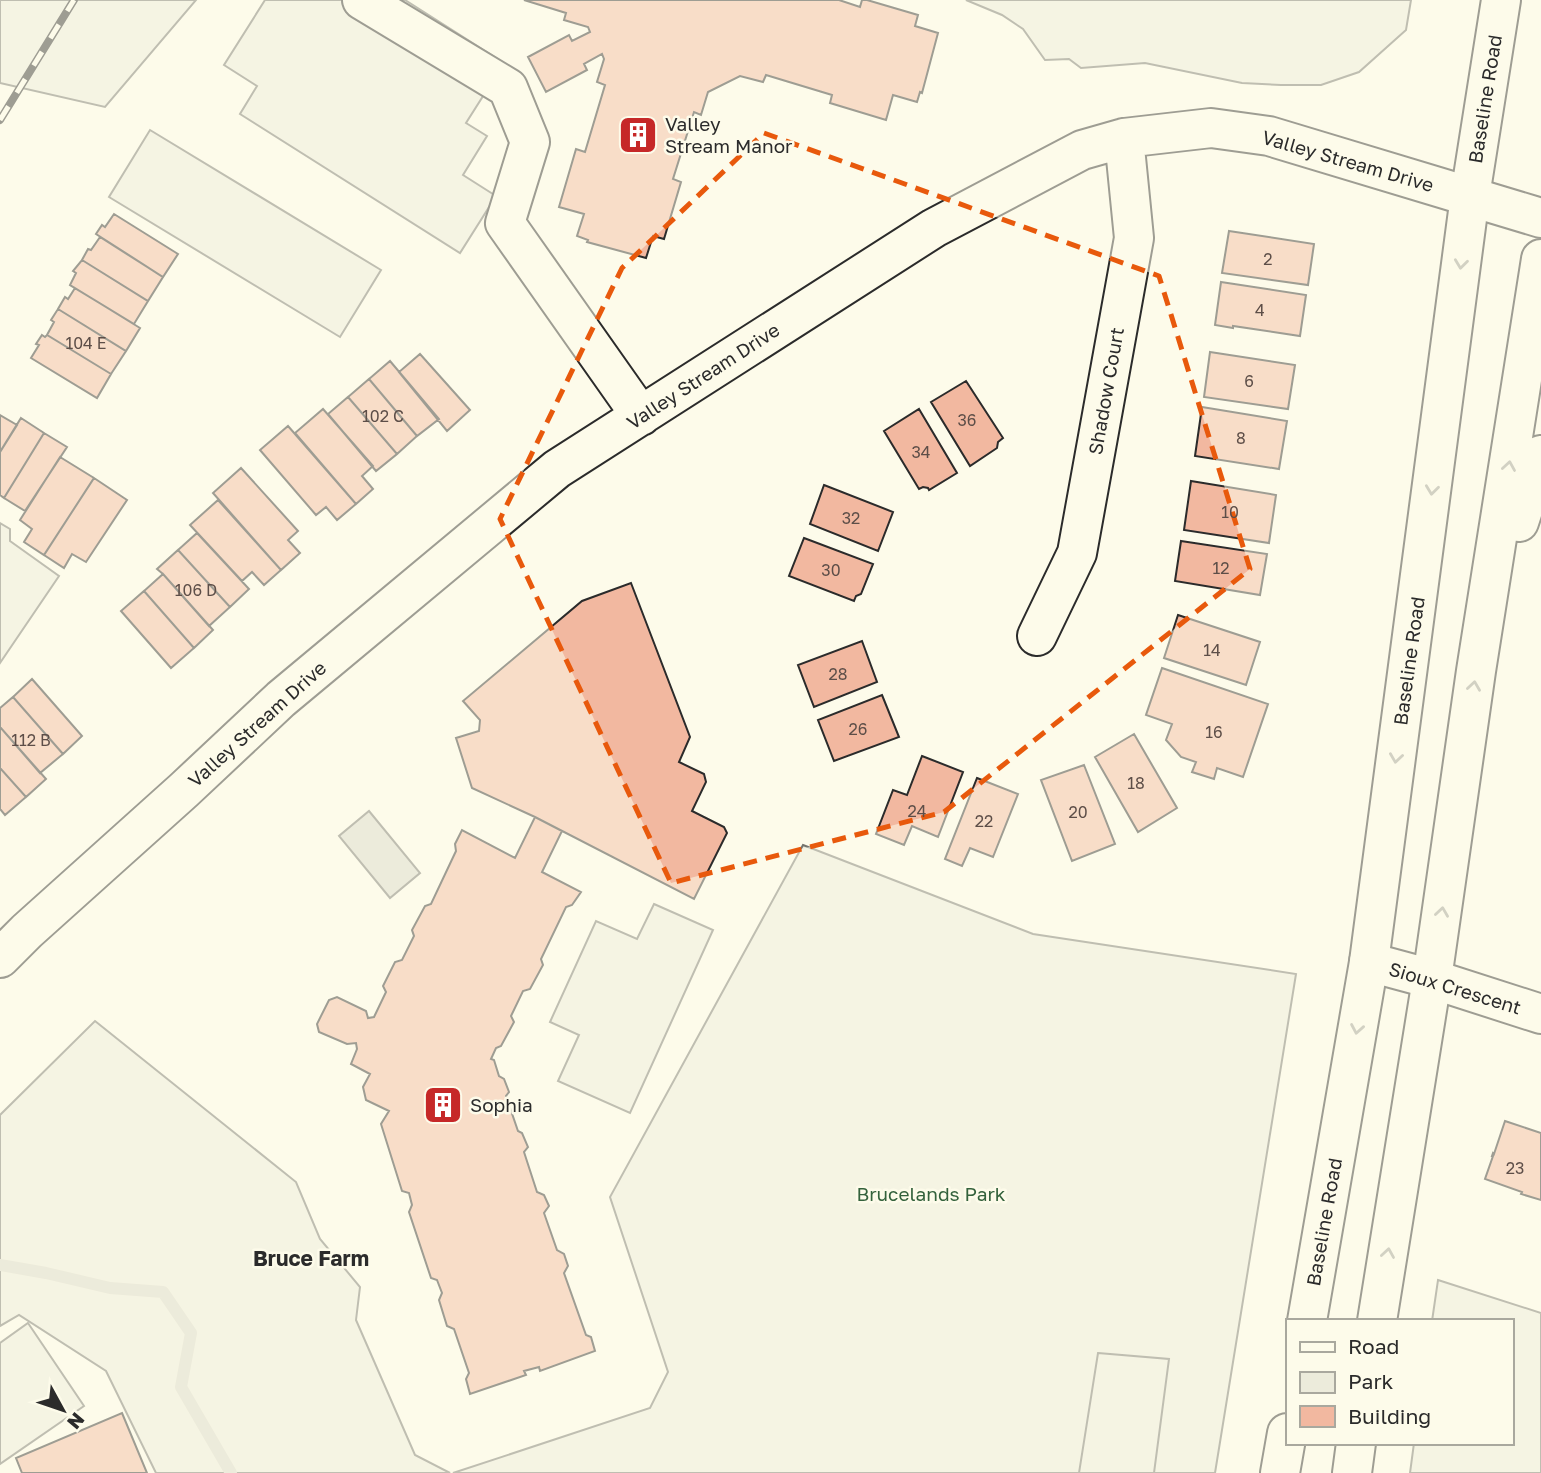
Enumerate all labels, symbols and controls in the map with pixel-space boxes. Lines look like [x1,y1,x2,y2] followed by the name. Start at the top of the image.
[1463,33,1506,165] street label: Baseline Road
[665,112,793,157] place label: Valley Stream Manor
[617,114,659,156] building icon: Valley Stream Manor
[1260,125,1437,196] street label: Valley Stream Drive
[1263,249,1273,269] house number: 2
[1453,258,1468,270] one-way arrow
[1255,300,1265,320] house number: 4
[622,318,783,434] street label: Valley Stream Drive
[1083,325,1128,456] street label: Shadow Court
[65,333,107,353] house number: 104 E
[1244,371,1254,391] house number: 6
[362,406,404,426] house number: 102 C
[957,410,977,430] house number: 36
[1236,428,1246,448] house number: 8
[911,442,931,462] house number: 34
[1501,460,1516,472] one-way arrow
[1424,484,1439,496] one-way arrow
[1221,502,1239,522] house number: 10
[842,508,860,528] house number: 32
[1212,558,1230,578] house number: 12
[821,560,841,580] house number: 30
[175,580,217,600] house number: 106 D
[1388,595,1429,727] street label: Baseline Road
[1203,640,1221,660] house number: 14
[183,656,330,792] street label: Valley Stream Drive
[828,664,848,684] house number: 28
[1466,680,1481,692] one-way arrow
[849,719,867,739] house number: 26
[1205,722,1223,742] house number: 16
[11,730,51,750] house number: 112 B
[1389,752,1404,764] one-way arrow
[1127,773,1145,793] house number: 18
[907,801,927,821] house number: 24
[1068,802,1088,822] house number: 20
[975,811,993,831] house number: 22
[1434,906,1449,917] one-way arrow
[1386,956,1524,1019] street label: Sioux Crescent
[1350,1023,1365,1035] one-way arrow
[422,1084,464,1126] building icon: Sophia
[470,1093,533,1116] place label: Sophia
[1301,1156,1346,1288] street label: Baseline Road
[1506,1158,1524,1178] house number: 23
[856,1182,1006,1205] park label: Brucelands Park
[253,1245,369,1271] district label: Bruce Farm
[1380,1247,1395,1259] one-way arrow
[1286,1319,1513,1445] legend
[1348,1333,1399,1359] text: Road
[1348,1368,1394,1394] text: Park
[28,1375,98,1445] north arrow
[1348,1403,1431,1429] text: Building
[63,1408,90,1434] text: N

